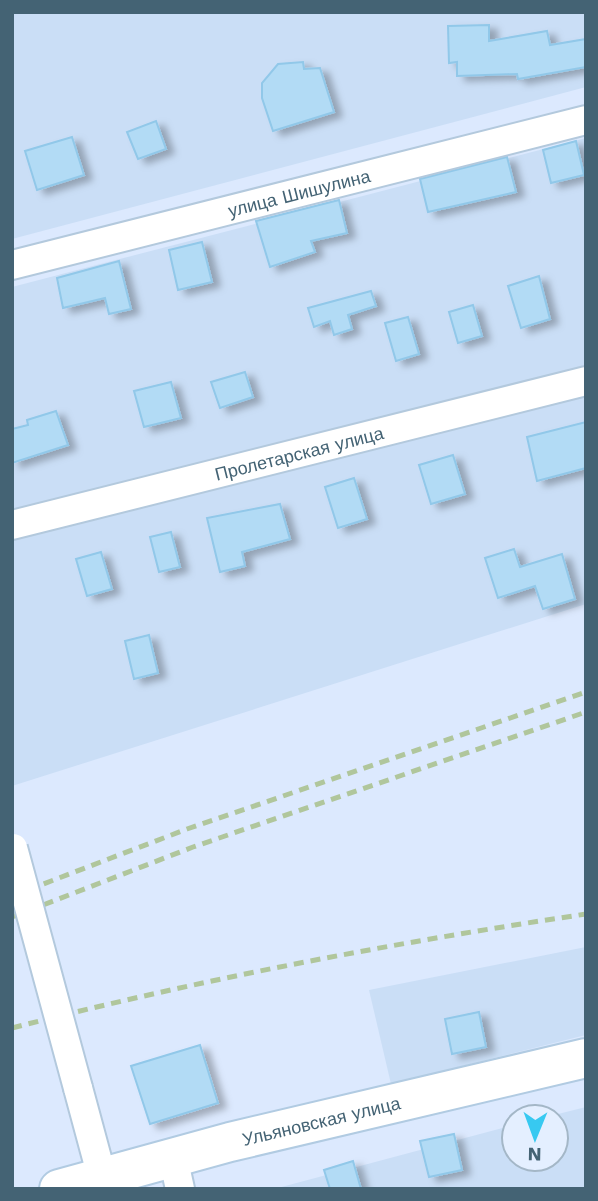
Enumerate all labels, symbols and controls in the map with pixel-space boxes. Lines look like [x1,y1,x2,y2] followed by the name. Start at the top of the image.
[226,164,373,221] street label: улица Шишулина
[213,421,387,484] street label: Пролетарская улица
[240,1091,403,1149] street label: Ульяновская улица
[500,1103,570,1173] north arrow
[527,1143,542,1166] text: N

